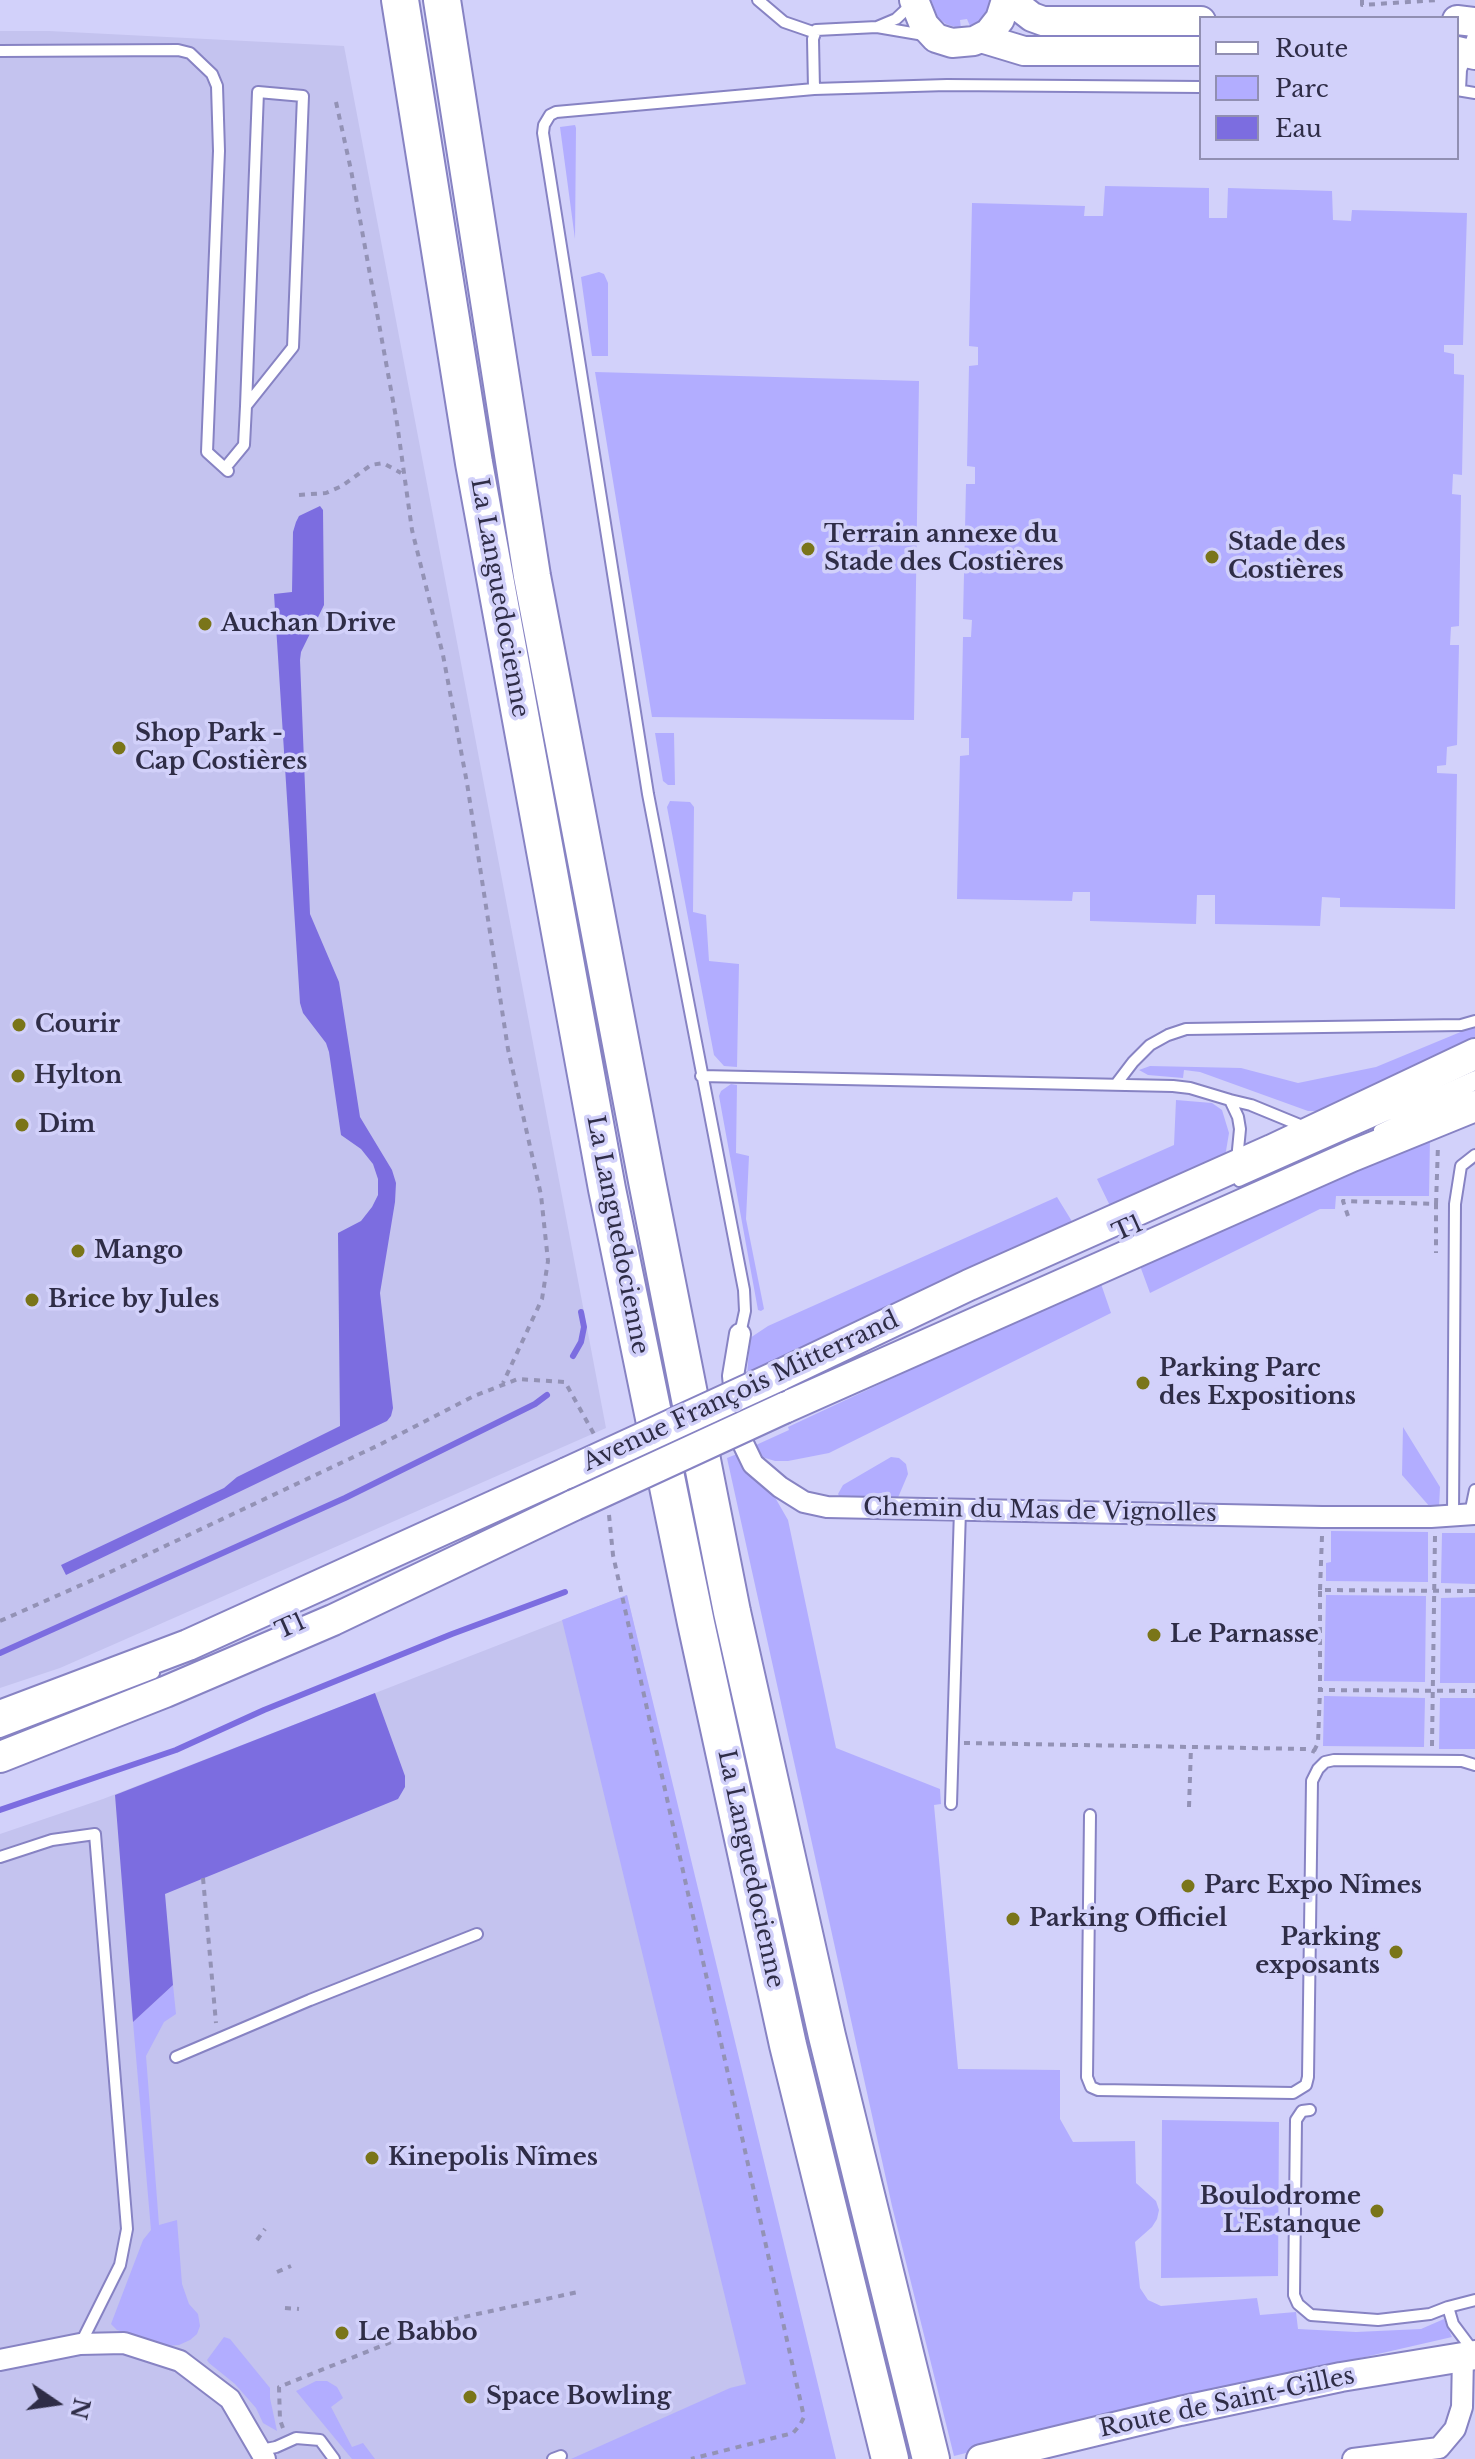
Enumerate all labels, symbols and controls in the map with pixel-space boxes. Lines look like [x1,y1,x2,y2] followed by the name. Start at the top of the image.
[1199,16,1459,160] legend
[1275,34,1348,63] text: Route
[1275,74,1329,103] text: Parc
[1275,114,1322,143] text: Eau
[464,476,534,720] street label: La Languedocienne
[824,521,1064,577] place label: Terrain annexe du Stade des Costières
[1228,529,1346,585] place label: Stade des Costières
[799,540,817,558] marker: Terrain annexe du Stade des Costières
[1203,548,1221,566] marker: Stade des Costières
[221,610,396,638] place label: Auchan Drive
[196,615,214,633] marker: Auchan Drive
[135,720,307,776] place label: Shop Park - Cap Costières
[110,739,128,757] marker: Shop Park - Cap Costières
[35,1011,120,1039] place label: Courir
[10,1016,28,1034] marker: Courir
[34,1062,122,1090] place label: Hylton
[9,1067,27,1085] marker: Hylton
[38,1111,95,1139] place label: Dim
[580,1113,654,1357] street label: La Languedocienne
[13,1116,31,1134] marker: Dim
[1108,1210,1148,1248] street label: T1
[94,1237,183,1265] place label: Mango
[69,1242,87,1260] marker: Mango
[48,1286,219,1314] place label: Brice by Jules
[23,1291,41,1309] marker: Brice by Jules
[579,1306,903,1478] street label: Avenue François Mitterrand
[1159,1355,1356,1411] place label: Parking Parc des Expositions
[1134,1374,1152,1392] marker: Parking Parc des Expositions
[863,1494,1217,1528] street label: Chemin du Mas de Vignolles
[271,1608,311,1646] street label: T1
[1170,1621,1319,1649] place label: Le Parnasse
[1145,1626,1163,1644] marker: Le Parnasse
[711,1747,789,1991] street label: La Languedocienne
[1204,1872,1422,1900] place label: Parc Expo Nîmes
[1179,1877,1197,1895] marker: Parc Expo Nîmes
[1029,1905,1227,1933] place label: Parking Officiel
[1004,1910,1022,1928] marker: Parking Officiel
[1255,1924,1380,1980] place label: Parking exposants
[1387,1943,1405,1961] marker: Parking exposants
[388,2144,598,2172] place label: Kinepolis Nîmes
[363,2149,381,2167] marker: Kinepolis Nîmes
[1200,2183,1361,2239] place label: Boulodrome L'Estanque
[1368,2202,1386,2220] marker: Boulodrome L'Estanque
[358,2319,478,2347] place label: Le Babbo
[333,2324,351,2342] marker: Le Babbo
[1097,2362,1357,2444] street label: Route de Saint-Gilles
[16,2363,96,2443] north arrow
[486,2383,671,2411] place label: Space Bowling
[461,2388,479,2406] marker: Space Bowling
[64,2395,95,2422] text: N

